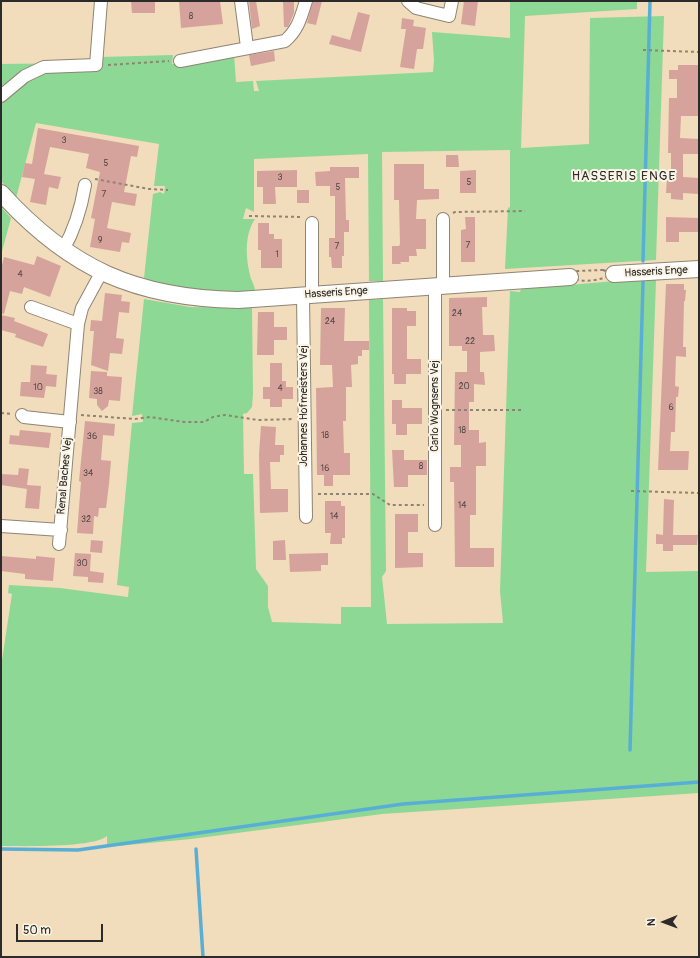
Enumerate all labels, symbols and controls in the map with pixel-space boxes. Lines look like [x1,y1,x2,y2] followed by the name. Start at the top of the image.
[189,12,193,22] house number: 8
[61,136,67,146] house number: 3
[104,159,108,169] house number: 5
[572,169,676,185] district label: HASSERIS ENGE
[277,173,283,183] house number: 3
[467,178,471,188] house number: 5
[336,183,340,193] house number: 5
[102,190,106,200] house number: 7
[98,236,102,246] house number: 9
[466,241,470,251] house number: 7
[335,242,339,252] house number: 7
[275,250,279,260] house number: 1
[624,264,688,280] street label: Hasseris Enge
[17,270,23,280] house number: 4
[304,284,368,302] street label: Hasseris Enge
[452,309,462,319] house number: 24
[325,317,335,327] house number: 24
[465,337,475,347] house number: 22
[297,345,311,467] street label: Johannes Hofmeisters Vej
[428,360,442,452] street label: Carlo Wognsens Vej
[458,382,470,392] house number: 20
[33,383,43,393] house number: 10
[277,384,283,394] house number: 4
[93,387,103,397] house number: 38
[668,403,674,413] house number: 6
[458,426,466,436] house number: 18
[321,431,329,441] house number: 18
[87,432,97,442] house number: 36
[55,437,75,515] street label: Renal Baches Vej
[419,462,423,472] house number: 8
[321,464,329,474] house number: 16
[83,469,93,479] house number: 34
[458,501,466,511] house number: 14
[330,512,338,522] house number: 14
[81,515,91,525] house number: 32
[76,559,88,569] house number: 30
[644,902,684,942] north arrow
[18,916,105,942] scale bar
[645,918,658,926] text: N
[23,923,51,938] text: 50 m

